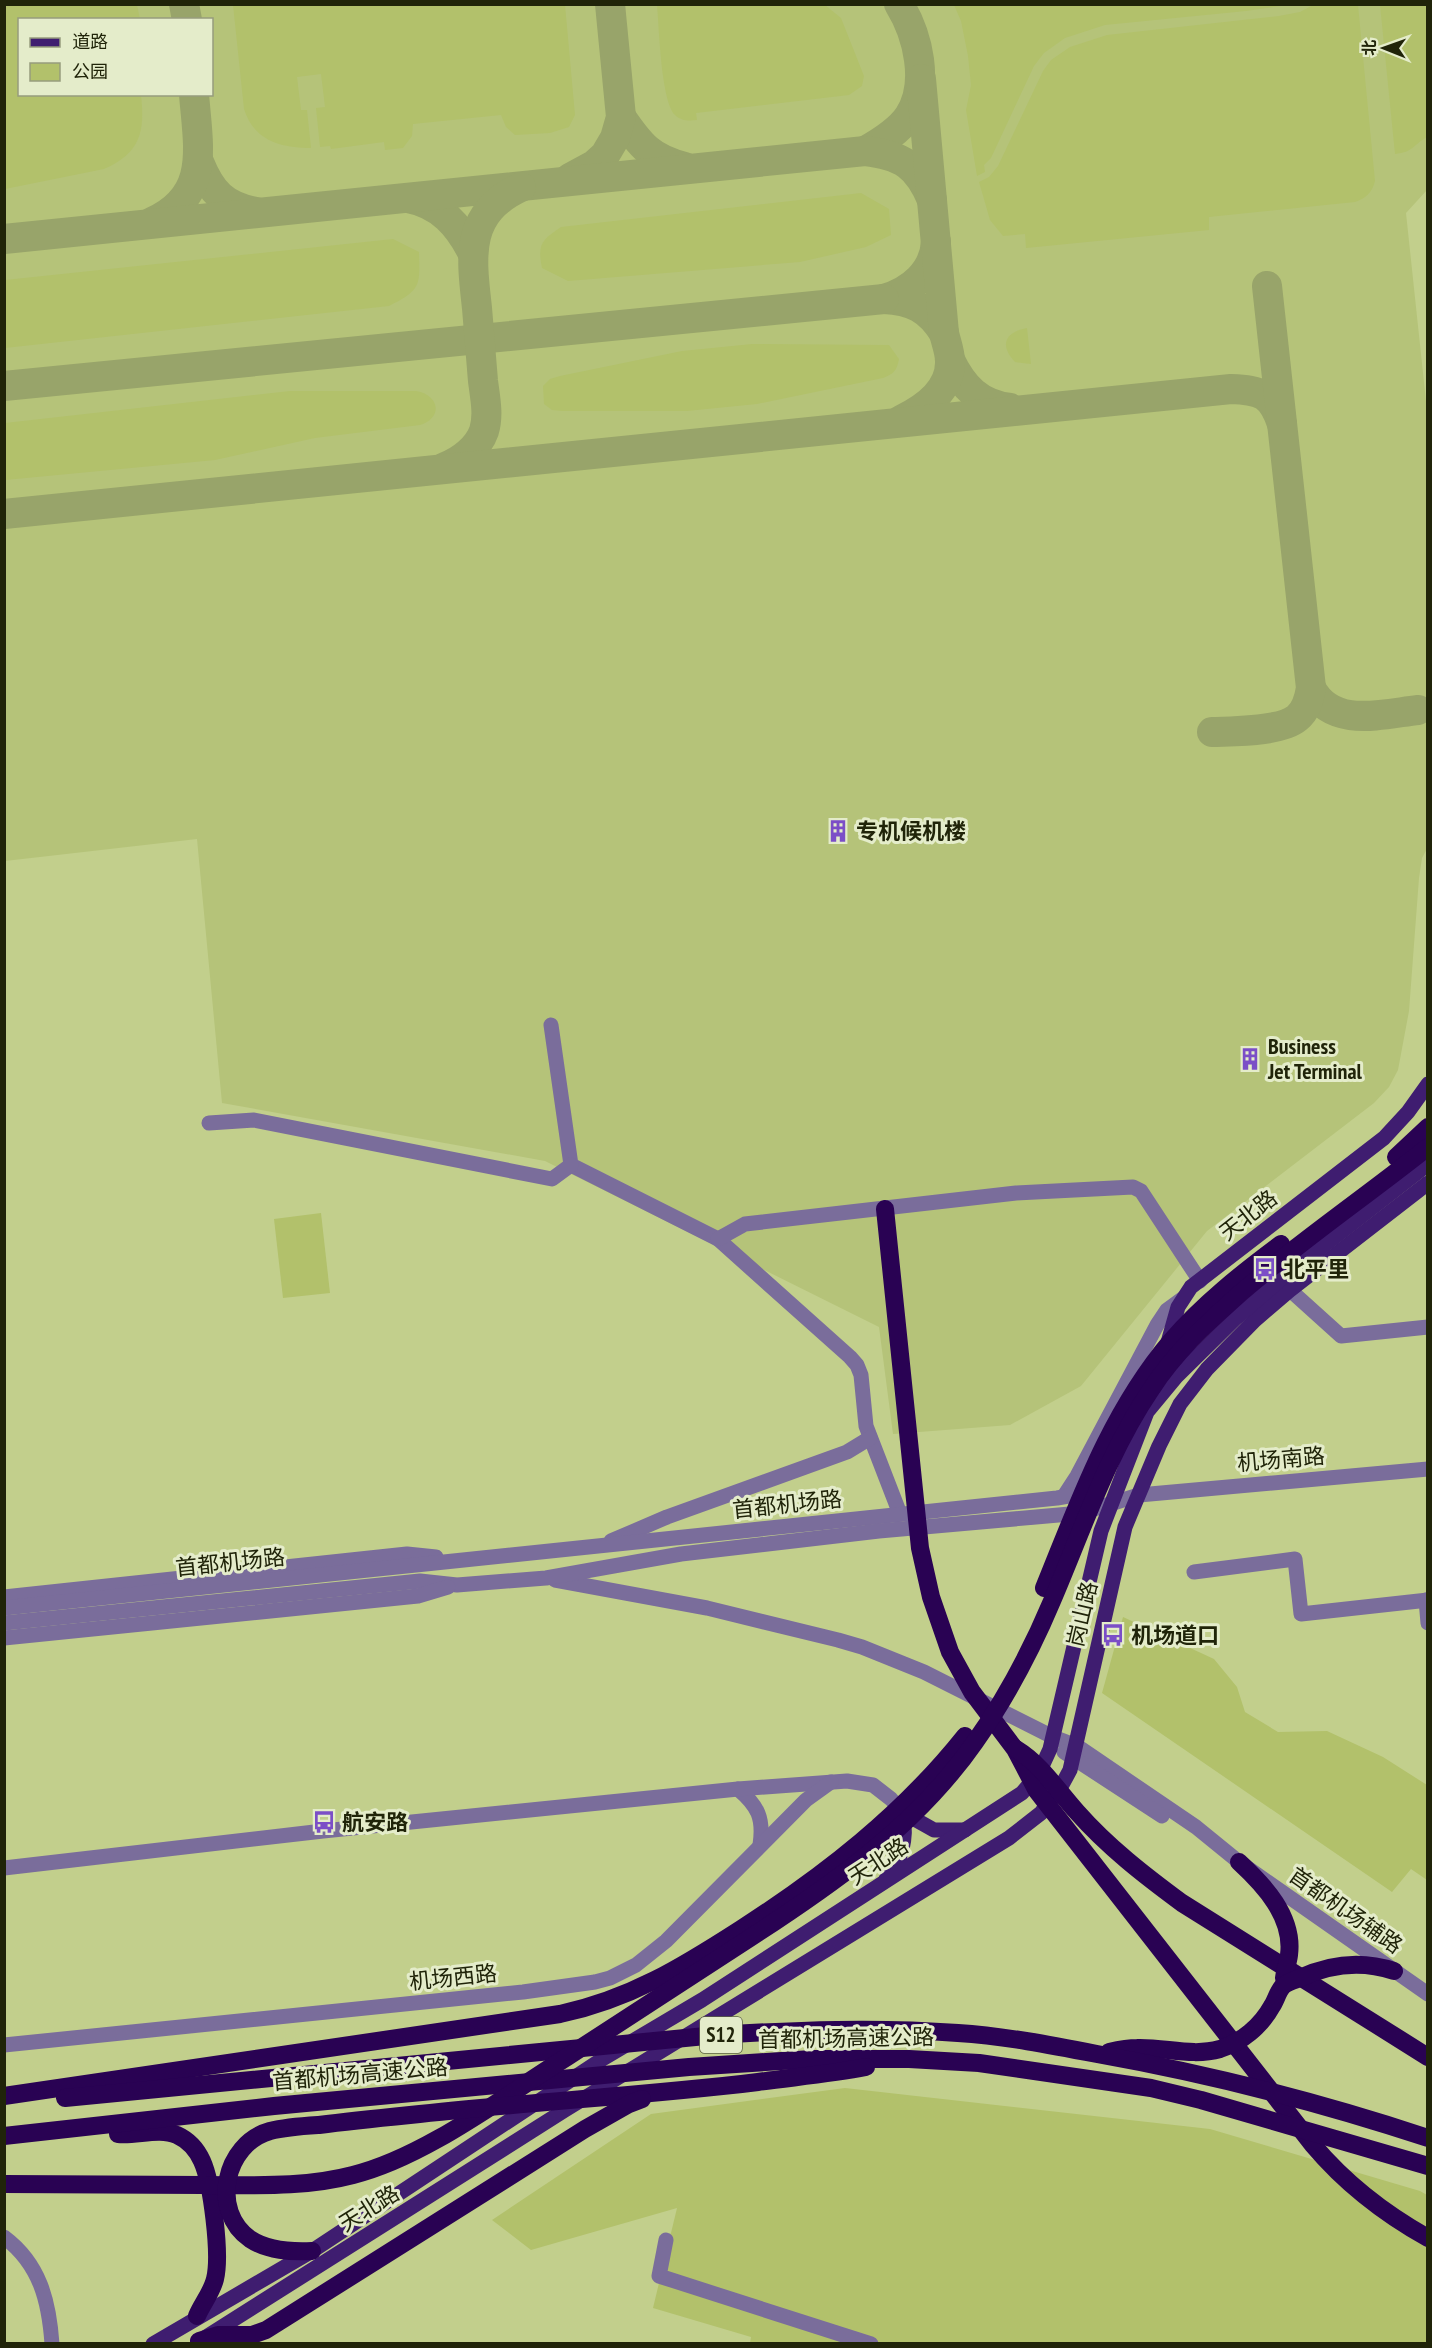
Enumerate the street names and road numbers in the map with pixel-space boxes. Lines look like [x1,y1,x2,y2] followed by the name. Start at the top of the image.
[1213,1184,1283,1246] street label: 天北路
[1236,1441,1326,1477] street label: 机场南路
[731,1484,843,1524] street label: 首都机场路
[174,1542,286,1582] street label: 首都机场路
[1061,1579,1103,1649] street label: 岗山路
[843,1831,913,1891] street label: 天北路
[1284,1861,1408,1959] street label: 首都机场辅路
[408,1958,498,1996] street label: 机场西路
[700,2017,742,2053] road number: S12
[758,2022,934,2054] street label: 首都机场高速公路
[271,2052,449,2096] street label: 首都机场高速公路
[334,2179,404,2237] street label: 天北路

